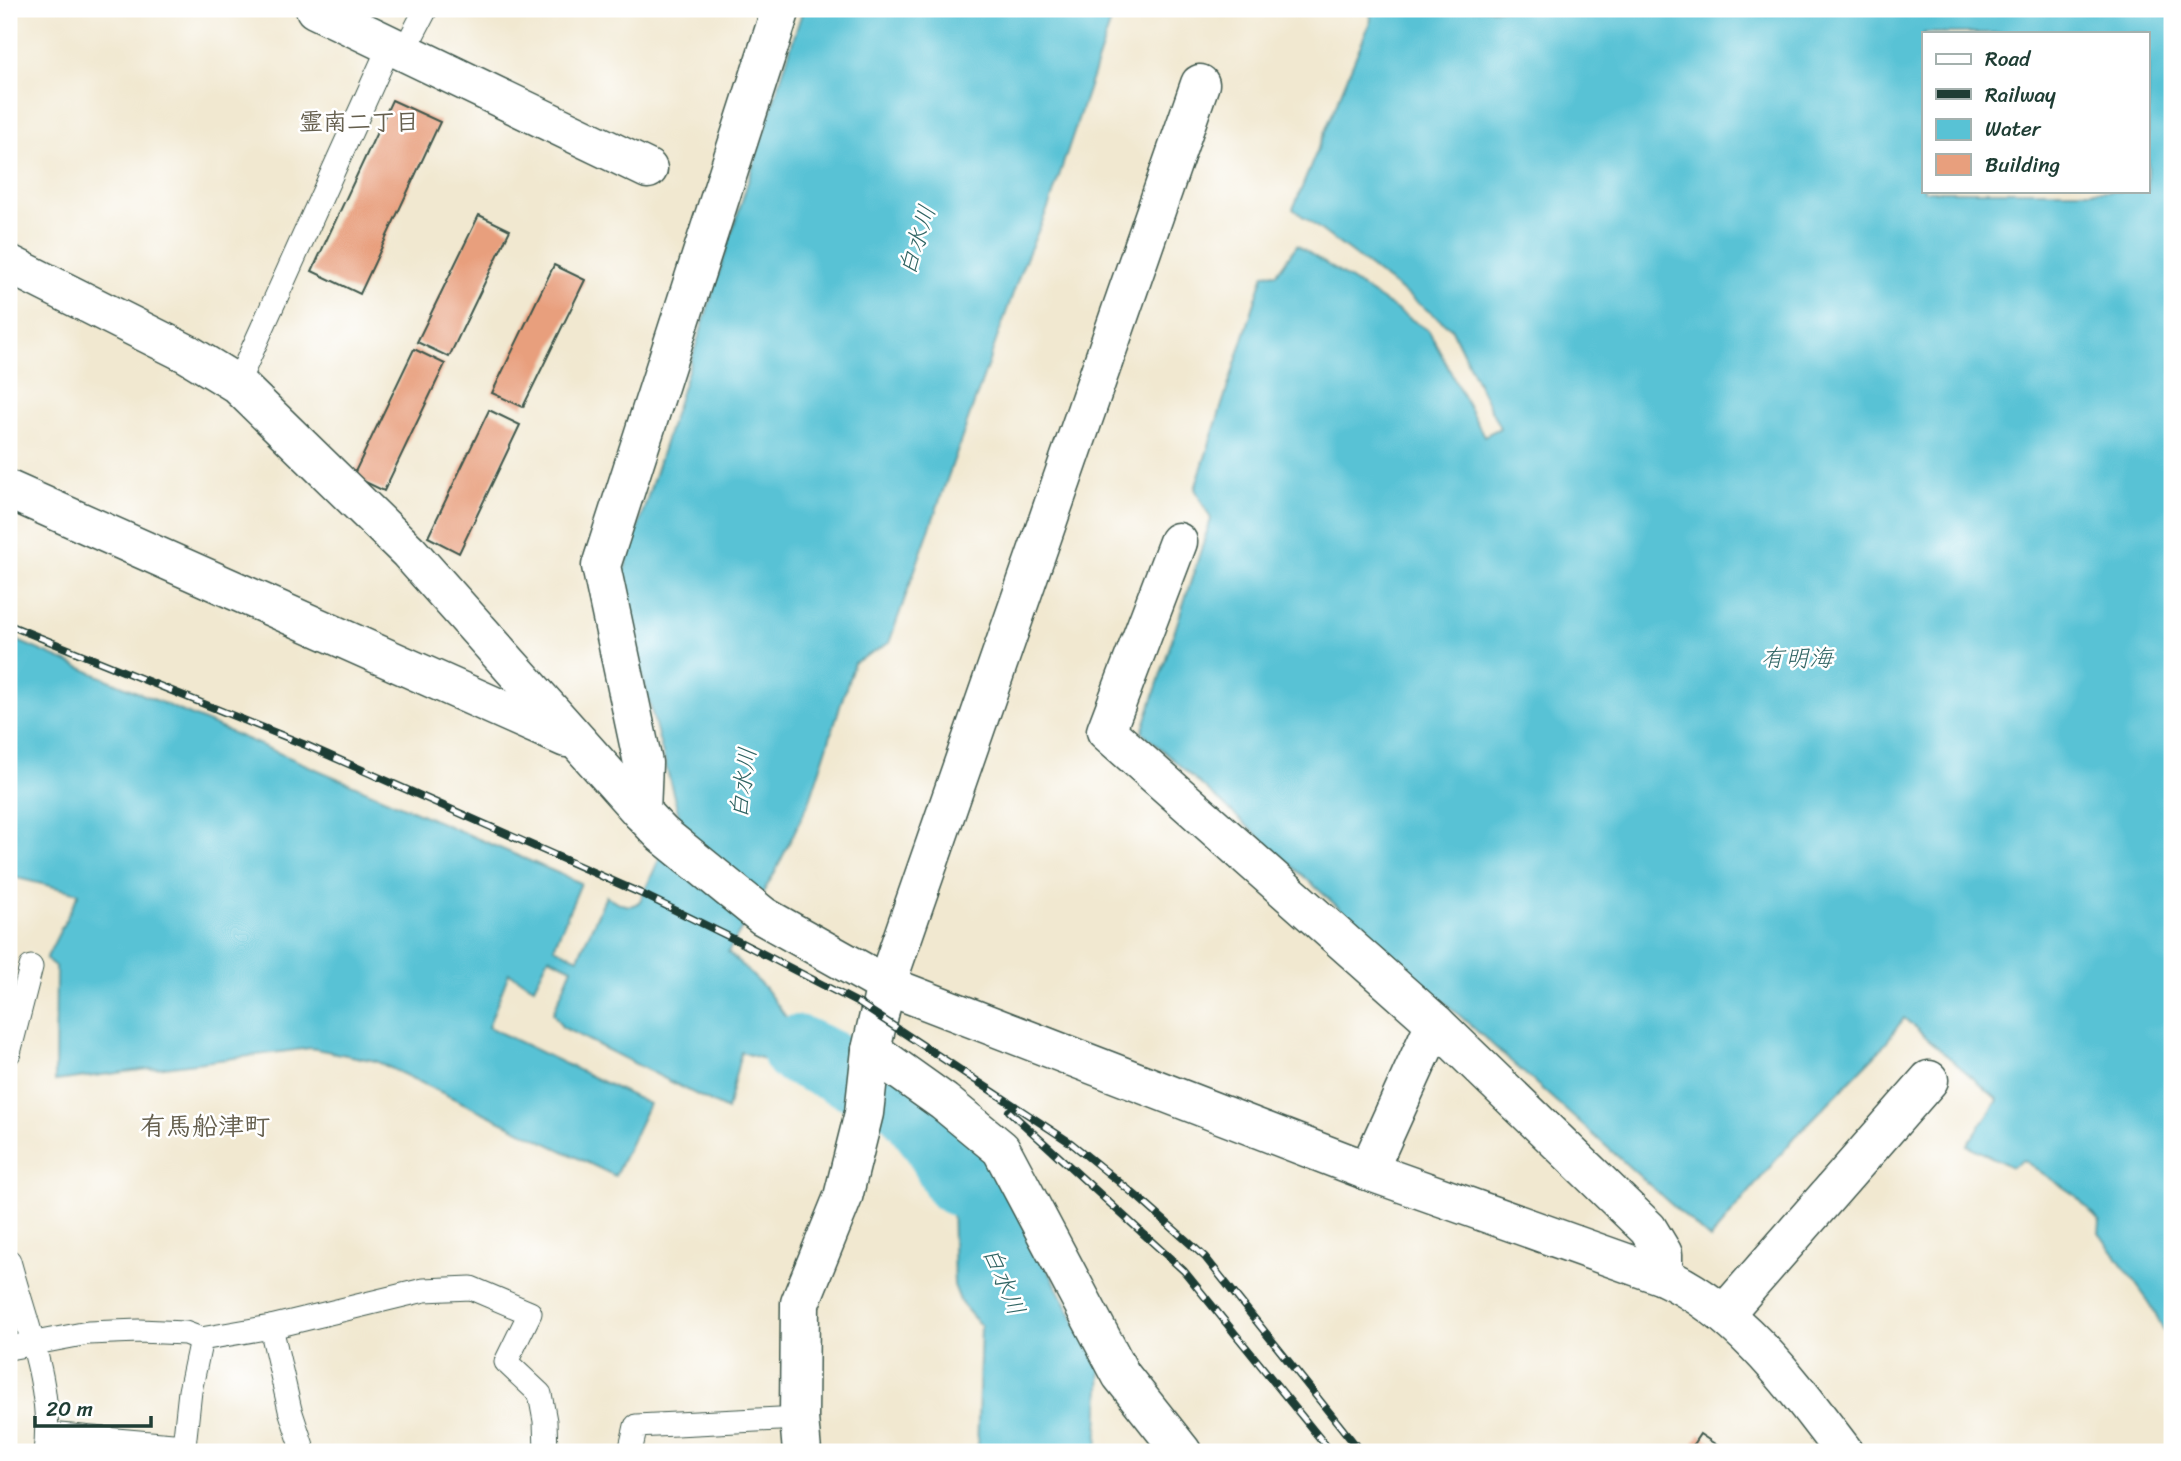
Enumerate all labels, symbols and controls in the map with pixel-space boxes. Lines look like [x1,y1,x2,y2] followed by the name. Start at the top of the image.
[1922,32,2150,192] legend
[1985,40,2032,78] text: Road
[1985,76,2056,114] text: Railway
[299,101,419,143] district label: 霊南二丁目
[1985,110,2042,148] text: Water
[1985,146,2061,184] text: Building
[886,199,948,281] water label: 白水川
[1761,637,1835,679] water label: 有明海
[717,744,769,822] water label: 白水川
[140,1103,270,1149] district label: 有馬船津町
[971,1240,1037,1322] water label: 白水川
[35,1384,150,1428] scale bar
[46,1390,93,1428] text: 20 m

